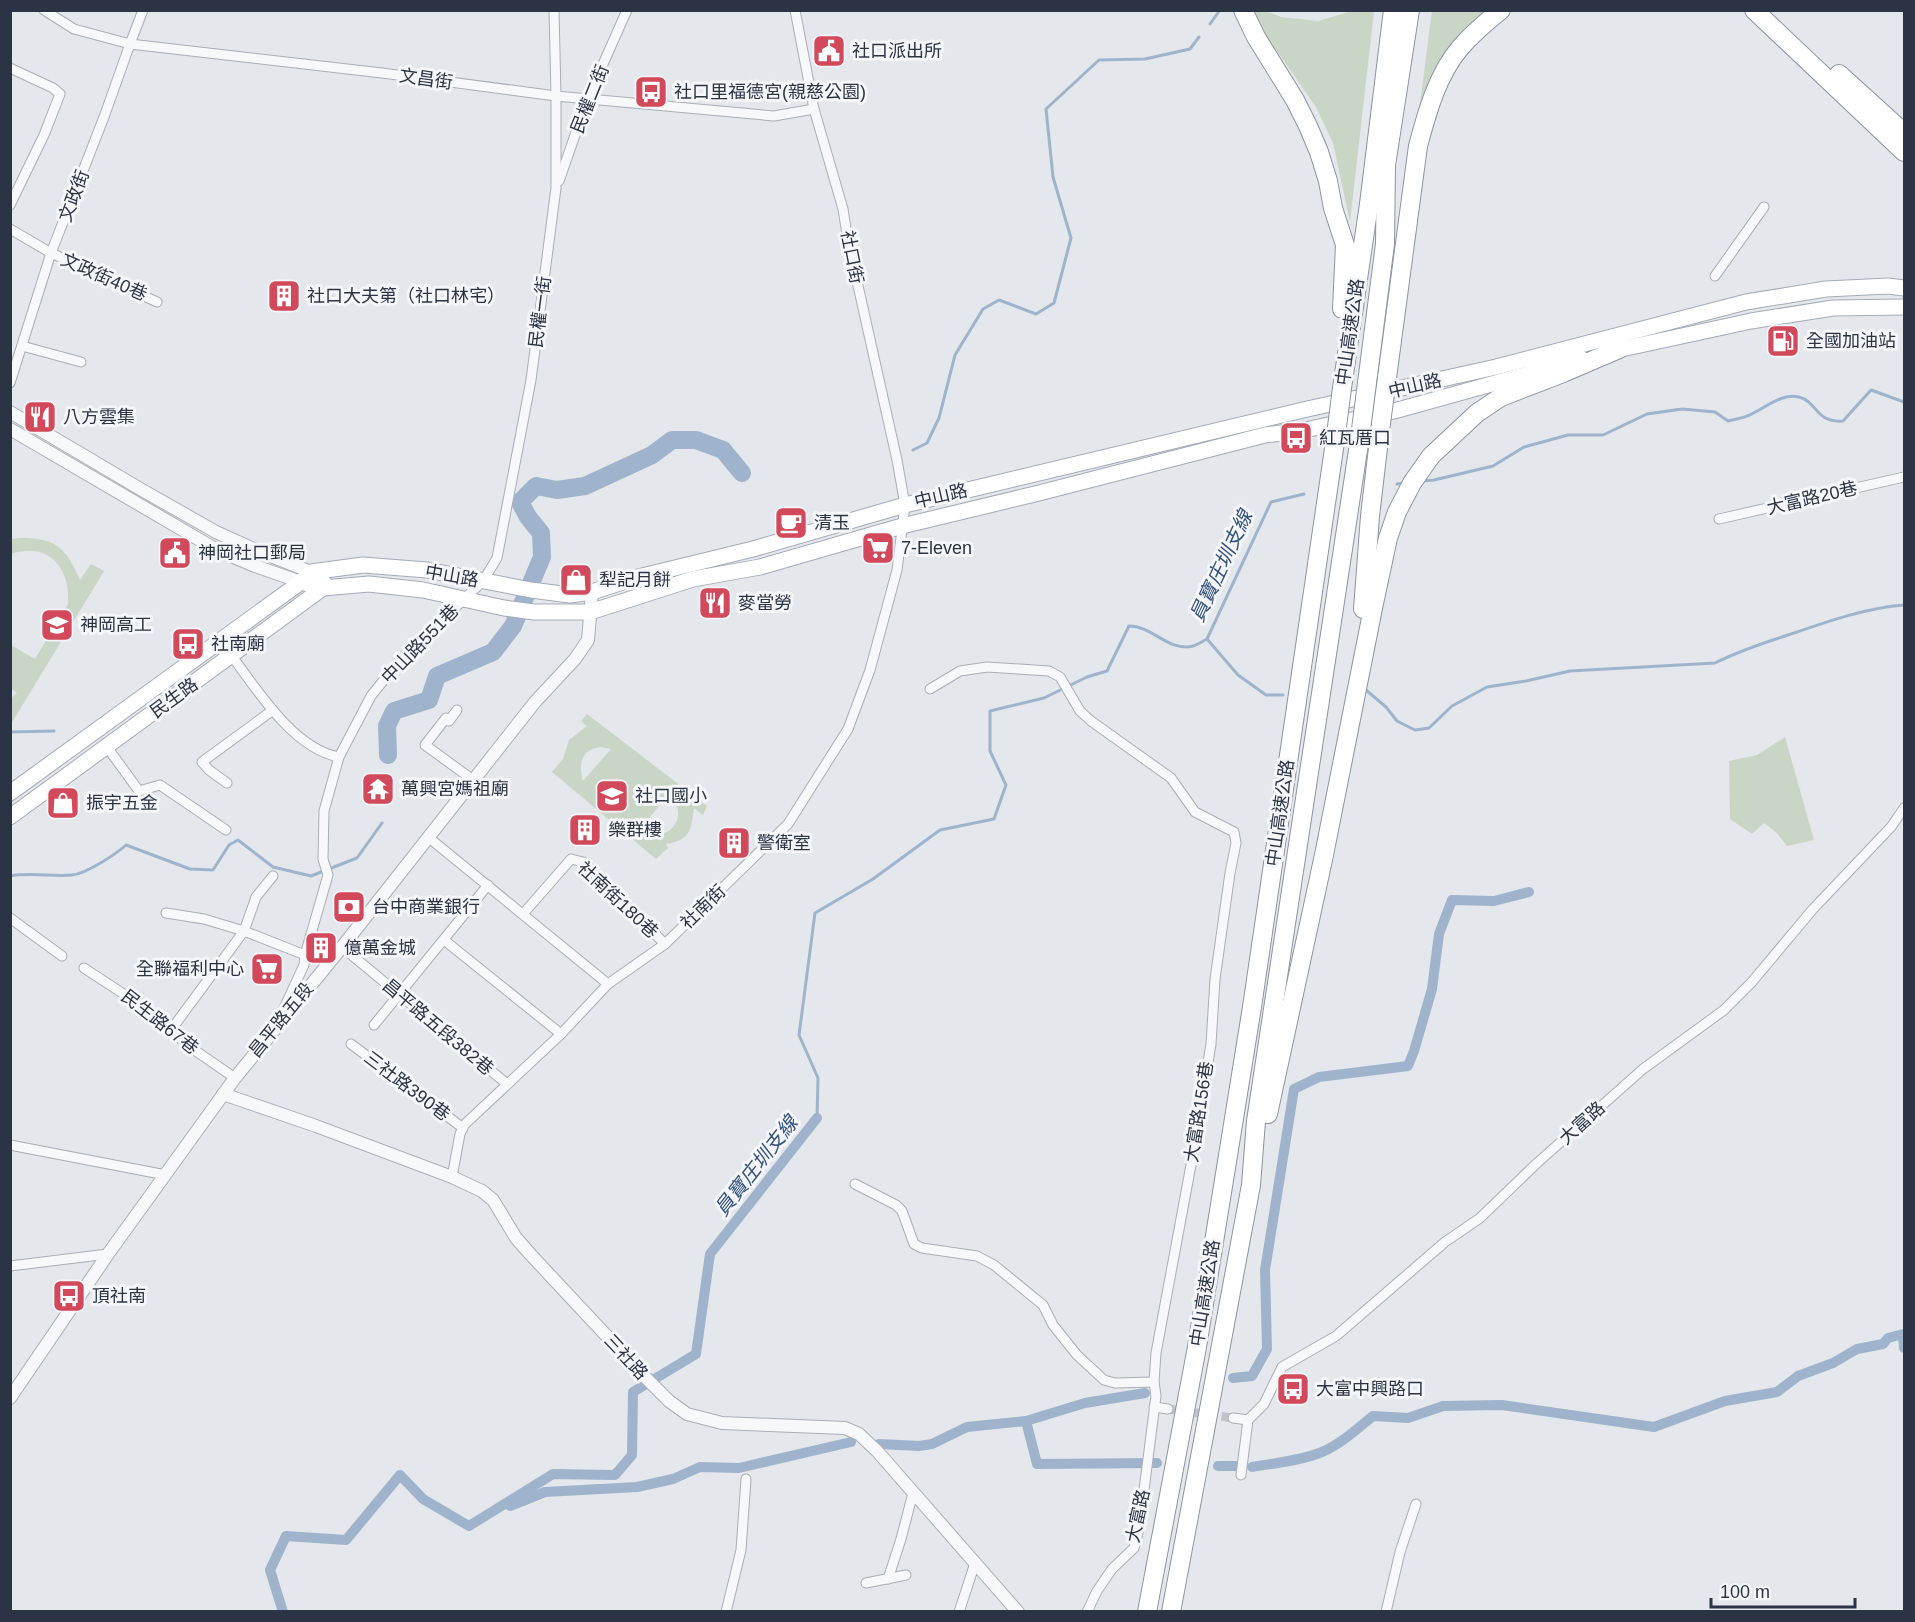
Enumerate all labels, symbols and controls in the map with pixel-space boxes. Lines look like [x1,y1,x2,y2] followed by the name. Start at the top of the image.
[811,33,847,69] public building icon: 社口派出所
[852,41,942,61] place label: 社口派出所
[567,62,613,136] street label: 民權二街
[398,65,454,93] street label: 文昌街
[633,74,669,110] bus stop icon: 社口里福德宮(親慈公園)
[674,82,866,102] place label: 社口里福德宮(親慈公園)
[55,167,93,225] street label: 文政街
[837,229,867,285] street label: 社口街
[58,249,150,305] street label: 文政街40巷
[526,275,554,349] street label: 民權一街
[1333,277,1367,387] street label: 中山高速公路
[266,278,302,314] building icon: 社口大夫第（社口林宅）
[307,286,505,306] place label: 社口大夫第（社口林宅）
[1765,323,1801,359] fuel station icon: 全國加油站
[1806,331,1896,351] place label: 全國加油站
[1386,370,1444,402] street label: 中山路
[22,399,58,435] restaurant icon: 八方雲集
[63,407,135,427] place label: 八方雲集
[1278,420,1314,456] bus stop icon: 紅瓦厝口
[1319,428,1391,448] place label: 紅瓦厝口
[1765,478,1859,518] street label: 大富路20巷
[912,480,970,512] street label: 中山路
[773,505,809,541] cafe icon: 清玉
[1186,505,1257,625] water label: 員寶庄圳支線
[814,513,850,533] place label: 清玉
[860,530,896,566] supermarket icon: 7-Eleven
[157,535,193,571] public building icon: 神岡社口郵局
[901,538,972,558] place label: 7-Eleven
[198,543,306,563] place label: 神岡社口郵局
[424,561,480,591] street label: 中山路
[558,562,594,598] shop icon: 犁記月餅
[599,570,671,590] place label: 犁記月餅
[697,585,733,621] restaurant icon: 麥當勞
[738,593,792,613] place label: 麥當勞
[377,600,463,688] street label: 中山路551巷
[39,607,75,643] school or university icon: 神岡高工
[80,615,152,635] place label: 神岡高工
[170,626,206,662] bus stop icon: 社南廟
[211,634,265,654] place label: 社南廟
[146,674,202,722] street label: 民生路
[1263,758,1297,868] street label: 中山高速公路
[360,771,396,807] temple icon: 萬興宮媽祖廟
[594,778,630,814] school or university icon: 社口國小
[401,779,509,799] place label: 萬興宮媽祖廟
[45,785,81,821] shop icon: 振宇五金
[635,786,707,806] place label: 社口國小
[86,793,158,813] place label: 振宇五金
[567,812,603,848] building icon: 樂群樓
[608,820,662,840] place label: 樂群樓
[716,825,752,861] building icon: 警衛室
[757,833,811,853] place label: 警衛室
[574,858,662,942] street label: 社南街180巷
[677,881,729,933] street label: 社南街
[331,889,367,925] bank icon: 台中商業銀行
[372,897,480,917] place label: 台中商業銀行
[303,930,339,966] building icon: 億萬金城
[344,938,416,958] place label: 億萬金城
[249,951,285,987] supermarket icon: 全聯福利中心
[136,959,244,979] place label: 全聯福利中心
[379,975,497,1079] street label: 昌平路五段382巷
[245,979,317,1061] street label: 昌平路五段
[118,986,202,1058] street label: 民生路67巷
[360,1047,454,1125] street label: 三社路390巷
[1181,1060,1217,1164] street label: 大富路156巷
[1555,1098,1609,1148] street label: 大富路
[710,1110,803,1220] water label: 員寶庄圳支線
[1187,1238,1223,1348] street label: 中山高速公路
[51,1278,87,1314] bus stop icon: 頂社南
[92,1286,146,1306] place label: 頂社南
[600,1330,652,1384] street label: 三社路
[1275,1371,1311,1407] bus stop icon: 大富中興路口
[1316,1379,1424,1399] place label: 大富中興路口
[1123,1488,1153,1544] street label: 大富路
[1711,1571,1855,1609] scale bar
[1720,1582,1770,1602] text: 100 m

